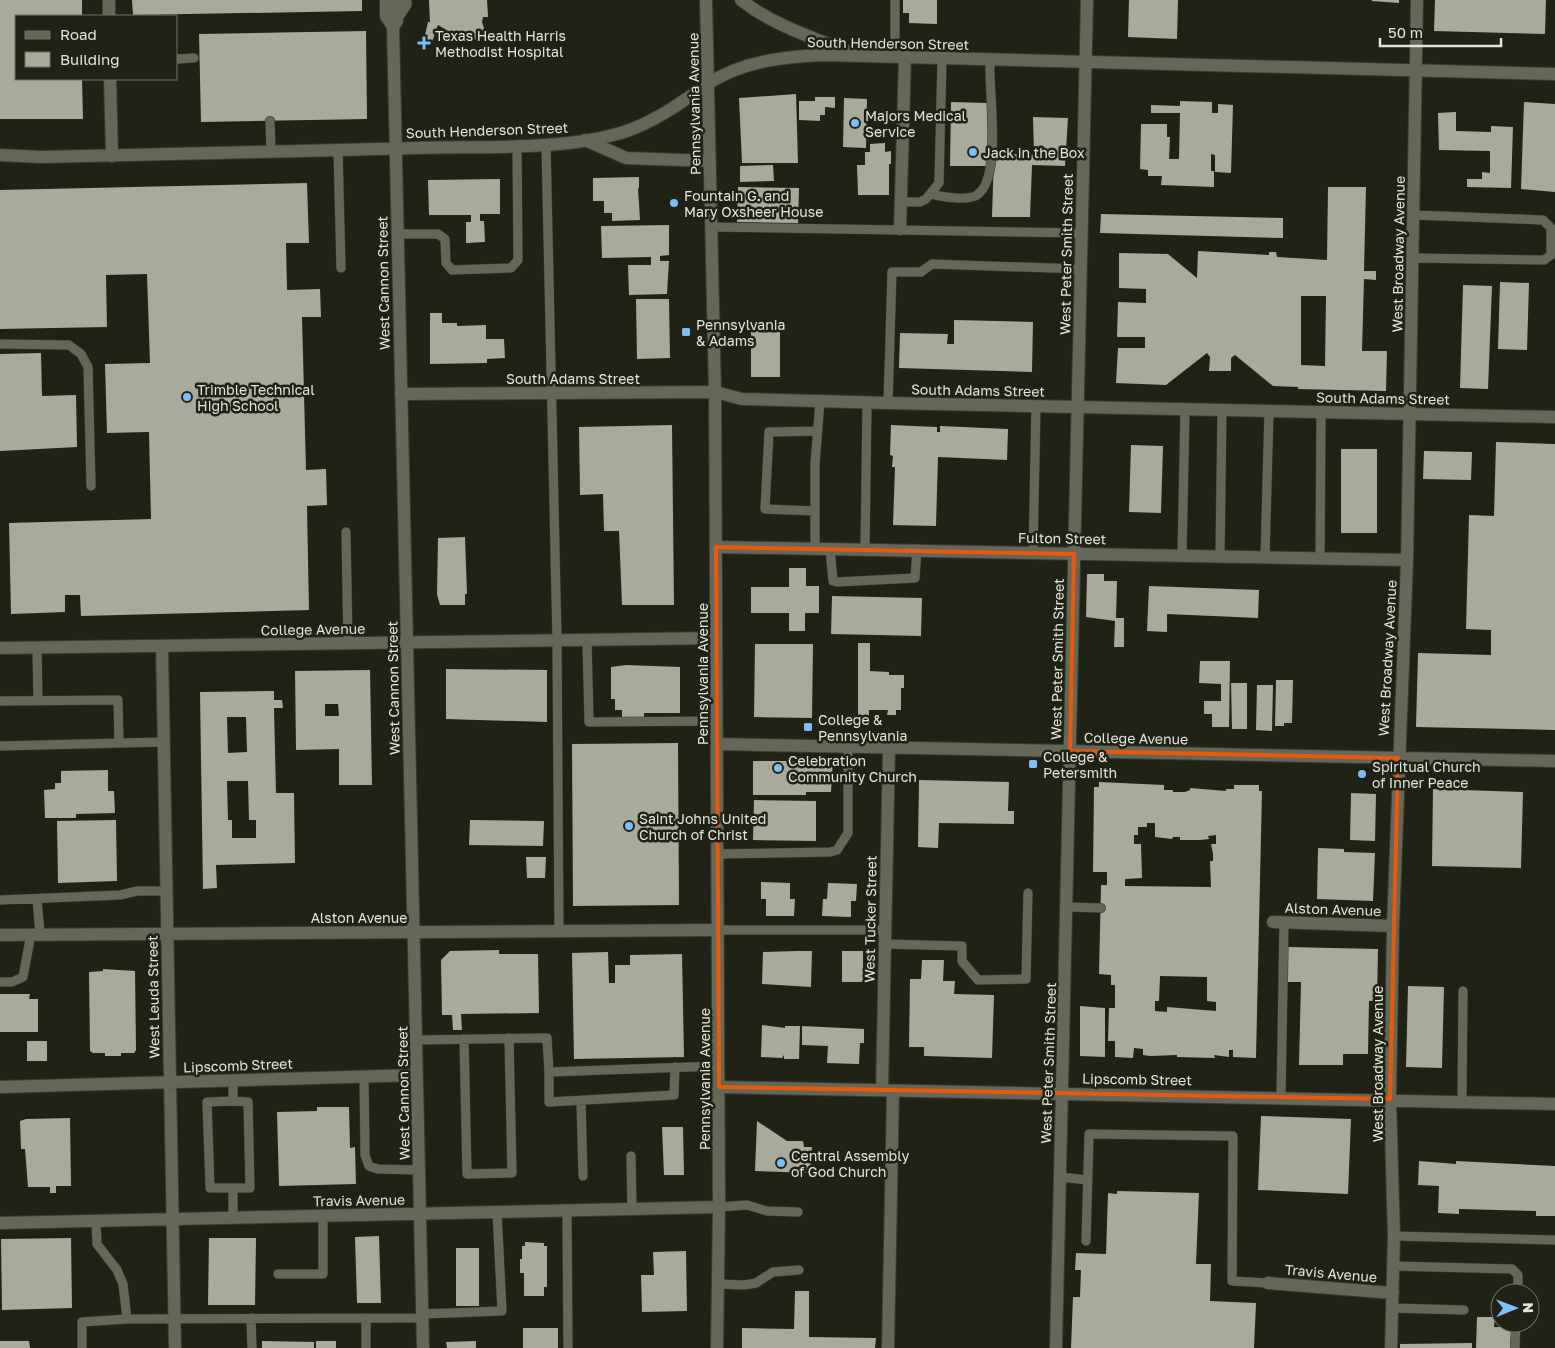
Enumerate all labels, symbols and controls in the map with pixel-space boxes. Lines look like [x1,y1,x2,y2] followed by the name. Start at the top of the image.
[15,15,178,80] legend
[1380,15,1501,47] scale bar
[1388,23,1423,41] text: 50 m
[60,25,97,43] text: Road
[435,27,566,60] place label: Texas Health Harris Methodist Hospital
[684,33,704,175] street label: Pennsylvania Avenue
[807,33,969,53] street label: South Henderson Street
[417,36,431,50] marker: Texas Health Harris Methodist Hospital
[60,50,120,68] text: Building
[865,107,966,140] place label: Majors Medical Service
[849,117,861,129] marker: Majors Medical Service
[406,119,568,141] street label: South Henderson Street
[983,144,1085,161] place label: Jack in the Box
[967,146,979,158] marker: Jack in the Box
[1056,173,1076,335] street label: West Peter Smith Street
[1388,176,1408,332] street label: West Broadway Avenue
[684,187,823,220] place label: Fountain G. and Mary Oxsheer House
[668,197,680,209] marker: Fountain G. and Mary Oxsheer House
[373,216,393,350] street label: West Cannon Street
[696,316,785,349] place label: Pennsylvania & Adams
[680,326,692,338] marker: Pennsylvania & Adams
[506,370,640,387] street label: South Adams Street
[911,380,1045,400] street label: South Adams Street
[197,381,315,414] place label: Trimble Technical High School
[1316,388,1450,408] street label: South Adams Street
[181,391,193,403] marker: Trimble Technical High School
[1018,529,1106,547] street label: Fulton Street
[1047,578,1067,740] street label: West Peter Smith Street
[1374,579,1400,737] street label: West Broadway Avenue
[694,603,711,745] street label: Pennsylvania Avenue
[261,620,365,638] street label: College Avenue
[383,621,403,755] street label: West Cannon Street
[818,711,907,744] place label: College & Pennsylvania
[802,721,814,733] marker: College & Pennsylvania
[1084,729,1188,747] street label: College Avenue
[1043,748,1117,781] place label: College & Petersmith
[788,752,917,785] place label: Celebration Community Church
[1027,758,1039,770] marker: College & Petersmith
[1372,758,1481,791] place label: Spiritual Church of Inner Peace
[772,762,784,774] marker: Celebration Community Church
[1356,768,1368,780] marker: Spiritual Church of Inner Peace
[639,810,766,843] place label: Saint Johns United Church of Christ
[623,820,635,832] marker: Saint Johns United Church of Christ
[860,855,880,983] street label: West Tucker Street
[1284,899,1382,919] street label: Alston Avenue
[311,909,407,926] street label: Alston Avenue
[143,935,163,1059] street label: West Leuda Street
[1037,982,1059,1144] street label: West Peter Smith Street
[1369,986,1386,1142] street label: West Broadway Avenue
[696,1008,713,1150] street label: Pennsylvania Avenue
[393,1026,413,1160] street label: West Cannon Street
[183,1055,293,1075] street label: Lipscomb Street
[1082,1070,1192,1088] street label: Lipscomb Street
[791,1147,909,1180] place label: Central Assembly of God Church
[775,1157,787,1169] marker: Central Assembly of God Church
[313,1191,405,1209] street label: Travis Avenue
[1284,1261,1378,1285] street label: Travis Avenue
[1490,1283,1540,1333] north arrow
[1520,1302,1537,1313] text: N

